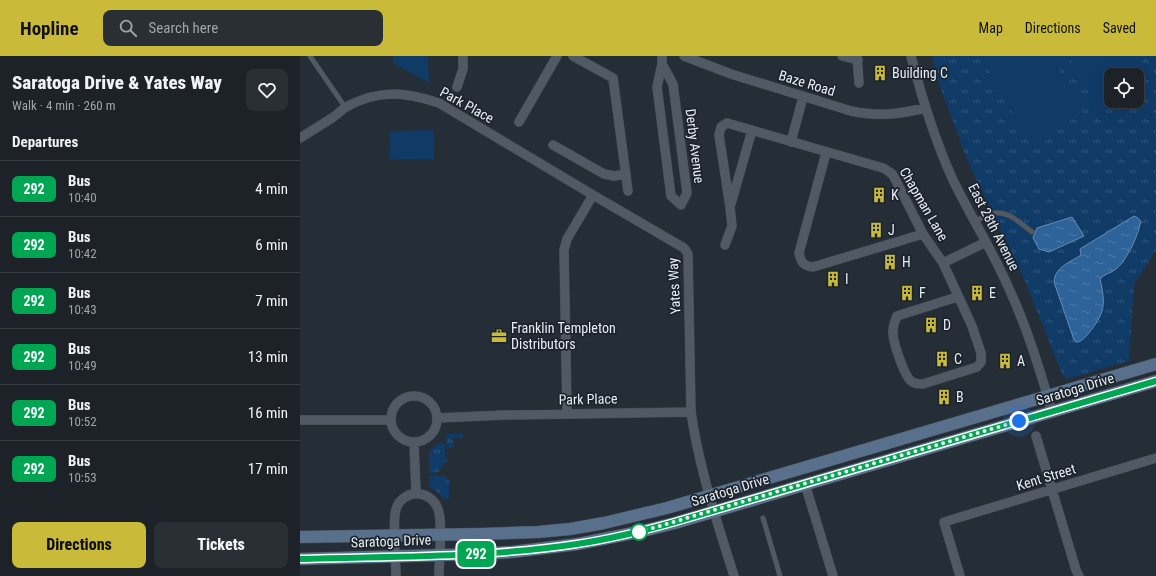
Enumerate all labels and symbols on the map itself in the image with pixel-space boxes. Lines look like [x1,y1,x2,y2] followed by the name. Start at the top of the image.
[871,64,889,82] building icon: Building C
[892,65,948,81] place label: Building C
[777,67,837,99] street label: Baze Road
[437,84,497,126] street label: Park Place
[682,108,708,185] street label: Derby Avenue
[897,164,952,244] street label: Chapman Lane
[965,181,1023,274] street label: East 28th Avenue
[870,186,888,204] building icon: K
[891,187,899,203] place label: K
[867,221,885,239] building icon: J
[888,222,895,238] place label: J
[881,253,899,271] building icon: H
[902,254,911,270] place label: H
[665,257,683,315] street label: Yates Way
[824,270,842,288] building icon: I
[845,271,849,287] place label: I
[898,284,916,302] building icon: F
[968,284,986,302] building icon: E
[919,285,926,301] place label: F
[989,285,996,301] place label: E
[922,316,940,334] building icon: D
[943,317,951,333] place label: D
[511,320,616,352] place label: Franklin Templeton Distributors
[490,327,508,345] office icon: Franklin Templeton Distributors
[933,350,951,368] building icon: C
[954,351,962,367] place label: C
[996,352,1014,370] building icon: A
[1017,353,1025,369] place label: A
[1034,369,1116,408] street label: Saratoga Drive
[935,388,953,406] building icon: B
[956,389,964,405] place label: B
[558,390,618,408] street label: Park Place
[1009,411,1029,431] your location
[1015,460,1077,494] street label: Kent Street
[689,470,771,509] street label: Saratoga Drive
[630,523,648,541] unlabelled marker
[351,532,432,550] street label: Saratoga Drive
[453,541,499,567] line badge: 292

